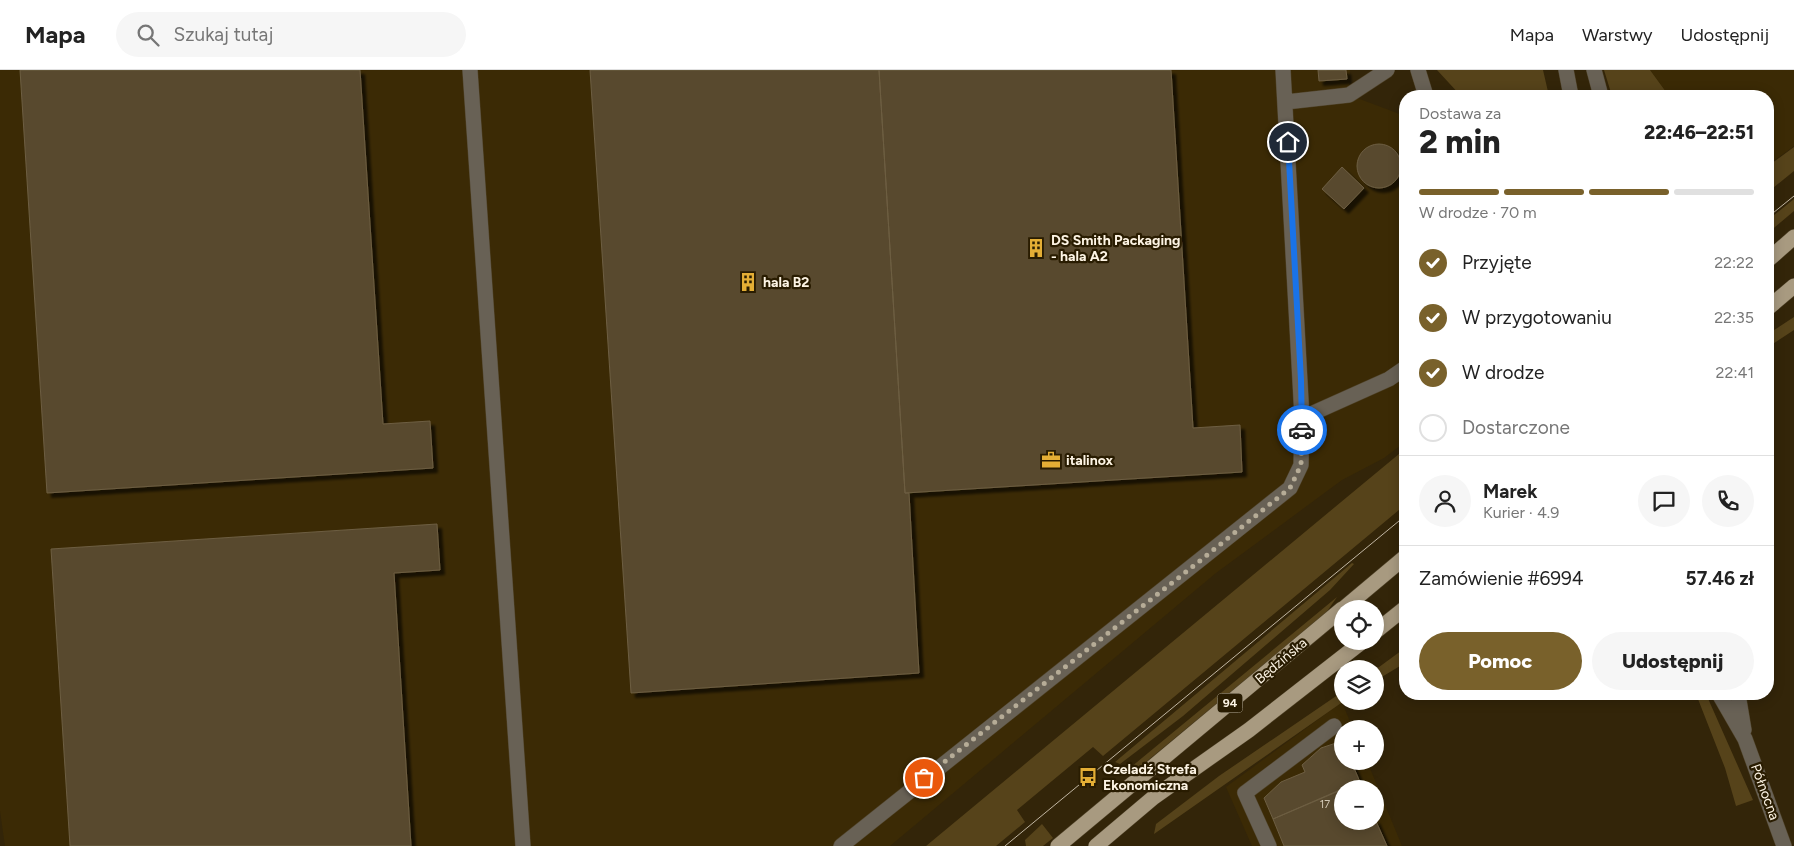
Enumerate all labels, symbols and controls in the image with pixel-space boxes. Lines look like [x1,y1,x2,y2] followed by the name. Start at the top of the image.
[116,12,466,57] search box
[25,20,86,49] text: Mapa
[134,21,162,49] icon: search
[174,23,273,46] text: Szukaj tutaj
[1510,24,1554,46] text: Mapa
[1582,24,1653,46] text: Warstwy
[1681,24,1769,46] text: Udostępnij
[1419,104,1501,123] text: Dostawa za
[1267,121,1309,163] pin
[1644,121,1754,144] text: 22:46–22:51
[1419,123,1501,161] text: 2 min
[1274,128,1302,156] icon: home
[1419,203,1537,222] text: W drodze · 70 m
[1051,232,1180,265] place label: DS Smith Packaging - hala A2
[1025,237,1047,259] building icon: DS Smith Packaging - hala A2
[1419,249,1447,277] icon: check
[1462,251,1532,274] text: Przyjęte
[1714,253,1754,272] text: 22:22
[737,271,759,293] building icon: hala B2
[763,274,809,291] place label: hala B2
[1419,304,1447,332] icon: check
[1462,306,1612,329] text: W przygotowaniu
[1714,308,1754,327] text: 22:35
[1419,359,1447,387] icon: check
[1462,361,1544,384] text: W drodze
[1716,363,1754,382] text: 22:41
[1277,405,1327,455] courier
[1288,416,1316,444] icon: car
[1462,416,1570,439] text: Dostarczone
[1040,449,1062,471] office icon: italinox
[1066,452,1114,469] place label: italinox
[1419,475,1471,527] button: person
[1638,475,1690,527] button: chat
[1702,475,1754,527] button: phone
[1483,480,1537,503] text: Marek
[1483,503,1559,522] text: Kurier · 4.9
[1419,567,1584,590] text: Zamówienie #6994
[1686,567,1754,590] text: 57.46 zł
[1334,600,1384,830] map controls
[1334,600,1384,650] button: locate
[1419,632,1582,690] button: Pomoc
[1592,632,1754,690] button: Udostępnij
[1252,634,1310,688] street label: Będzińska
[1334,660,1384,710] button: layers
[1218,694,1242,712] road number: 94
[1334,720,1384,770] button: +
[903,757,945,799] pin
[1103,761,1197,794] place label: Czeladź Strefa Ekonomiczna
[1747,762,1783,822] street label: Północna
[910,764,938,792] icon: bag
[1077,766,1099,788] bus stop icon: Czeladź Strefa Ekonomiczna
[1334,780,1384,830] button: −
[1320,798,1330,811] house number: 17

